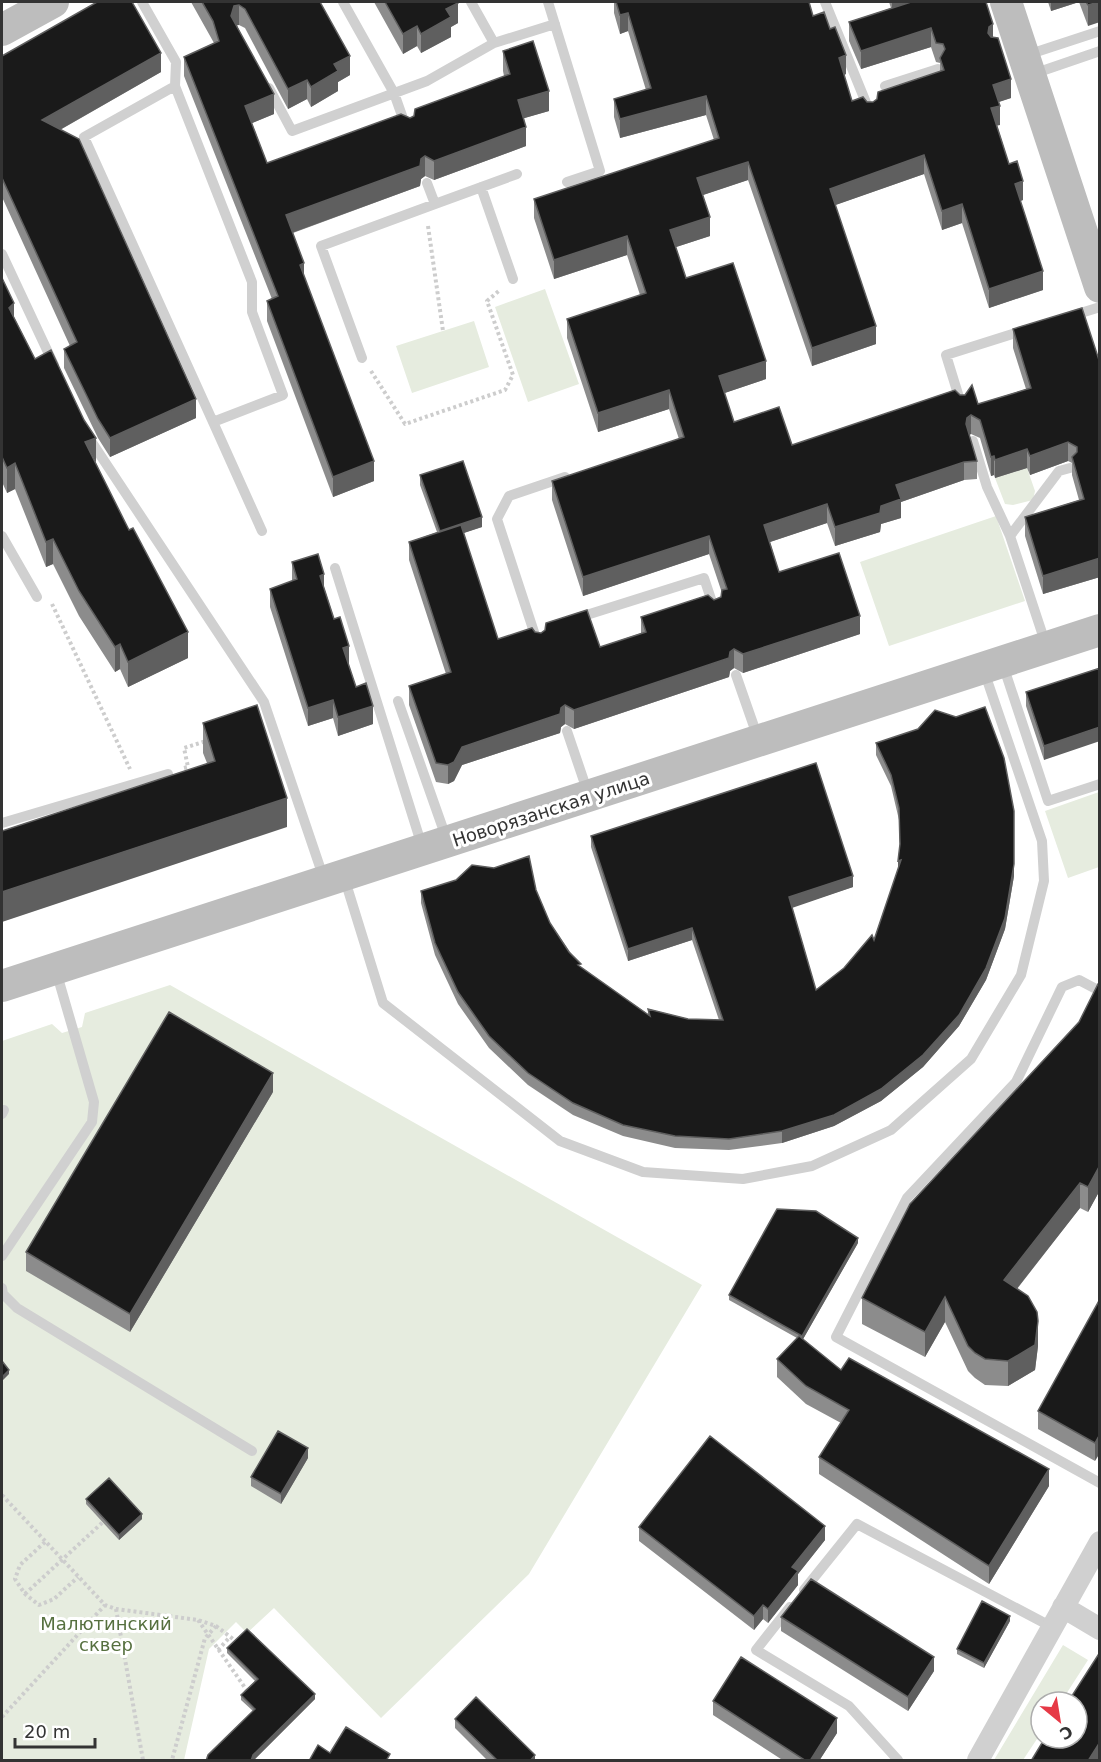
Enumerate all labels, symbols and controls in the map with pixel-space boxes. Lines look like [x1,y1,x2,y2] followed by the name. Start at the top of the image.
[450,767,652,851] street label: Новорязанская улица
[40,1613,172,1655] park label: Малютинский сквер
[1029,1690,1089,1750] north arrow
[15,1711,94,1749] scale bar
[24,1721,70,1742] text: 20 m
[1056,1721,1076,1744] text: С

